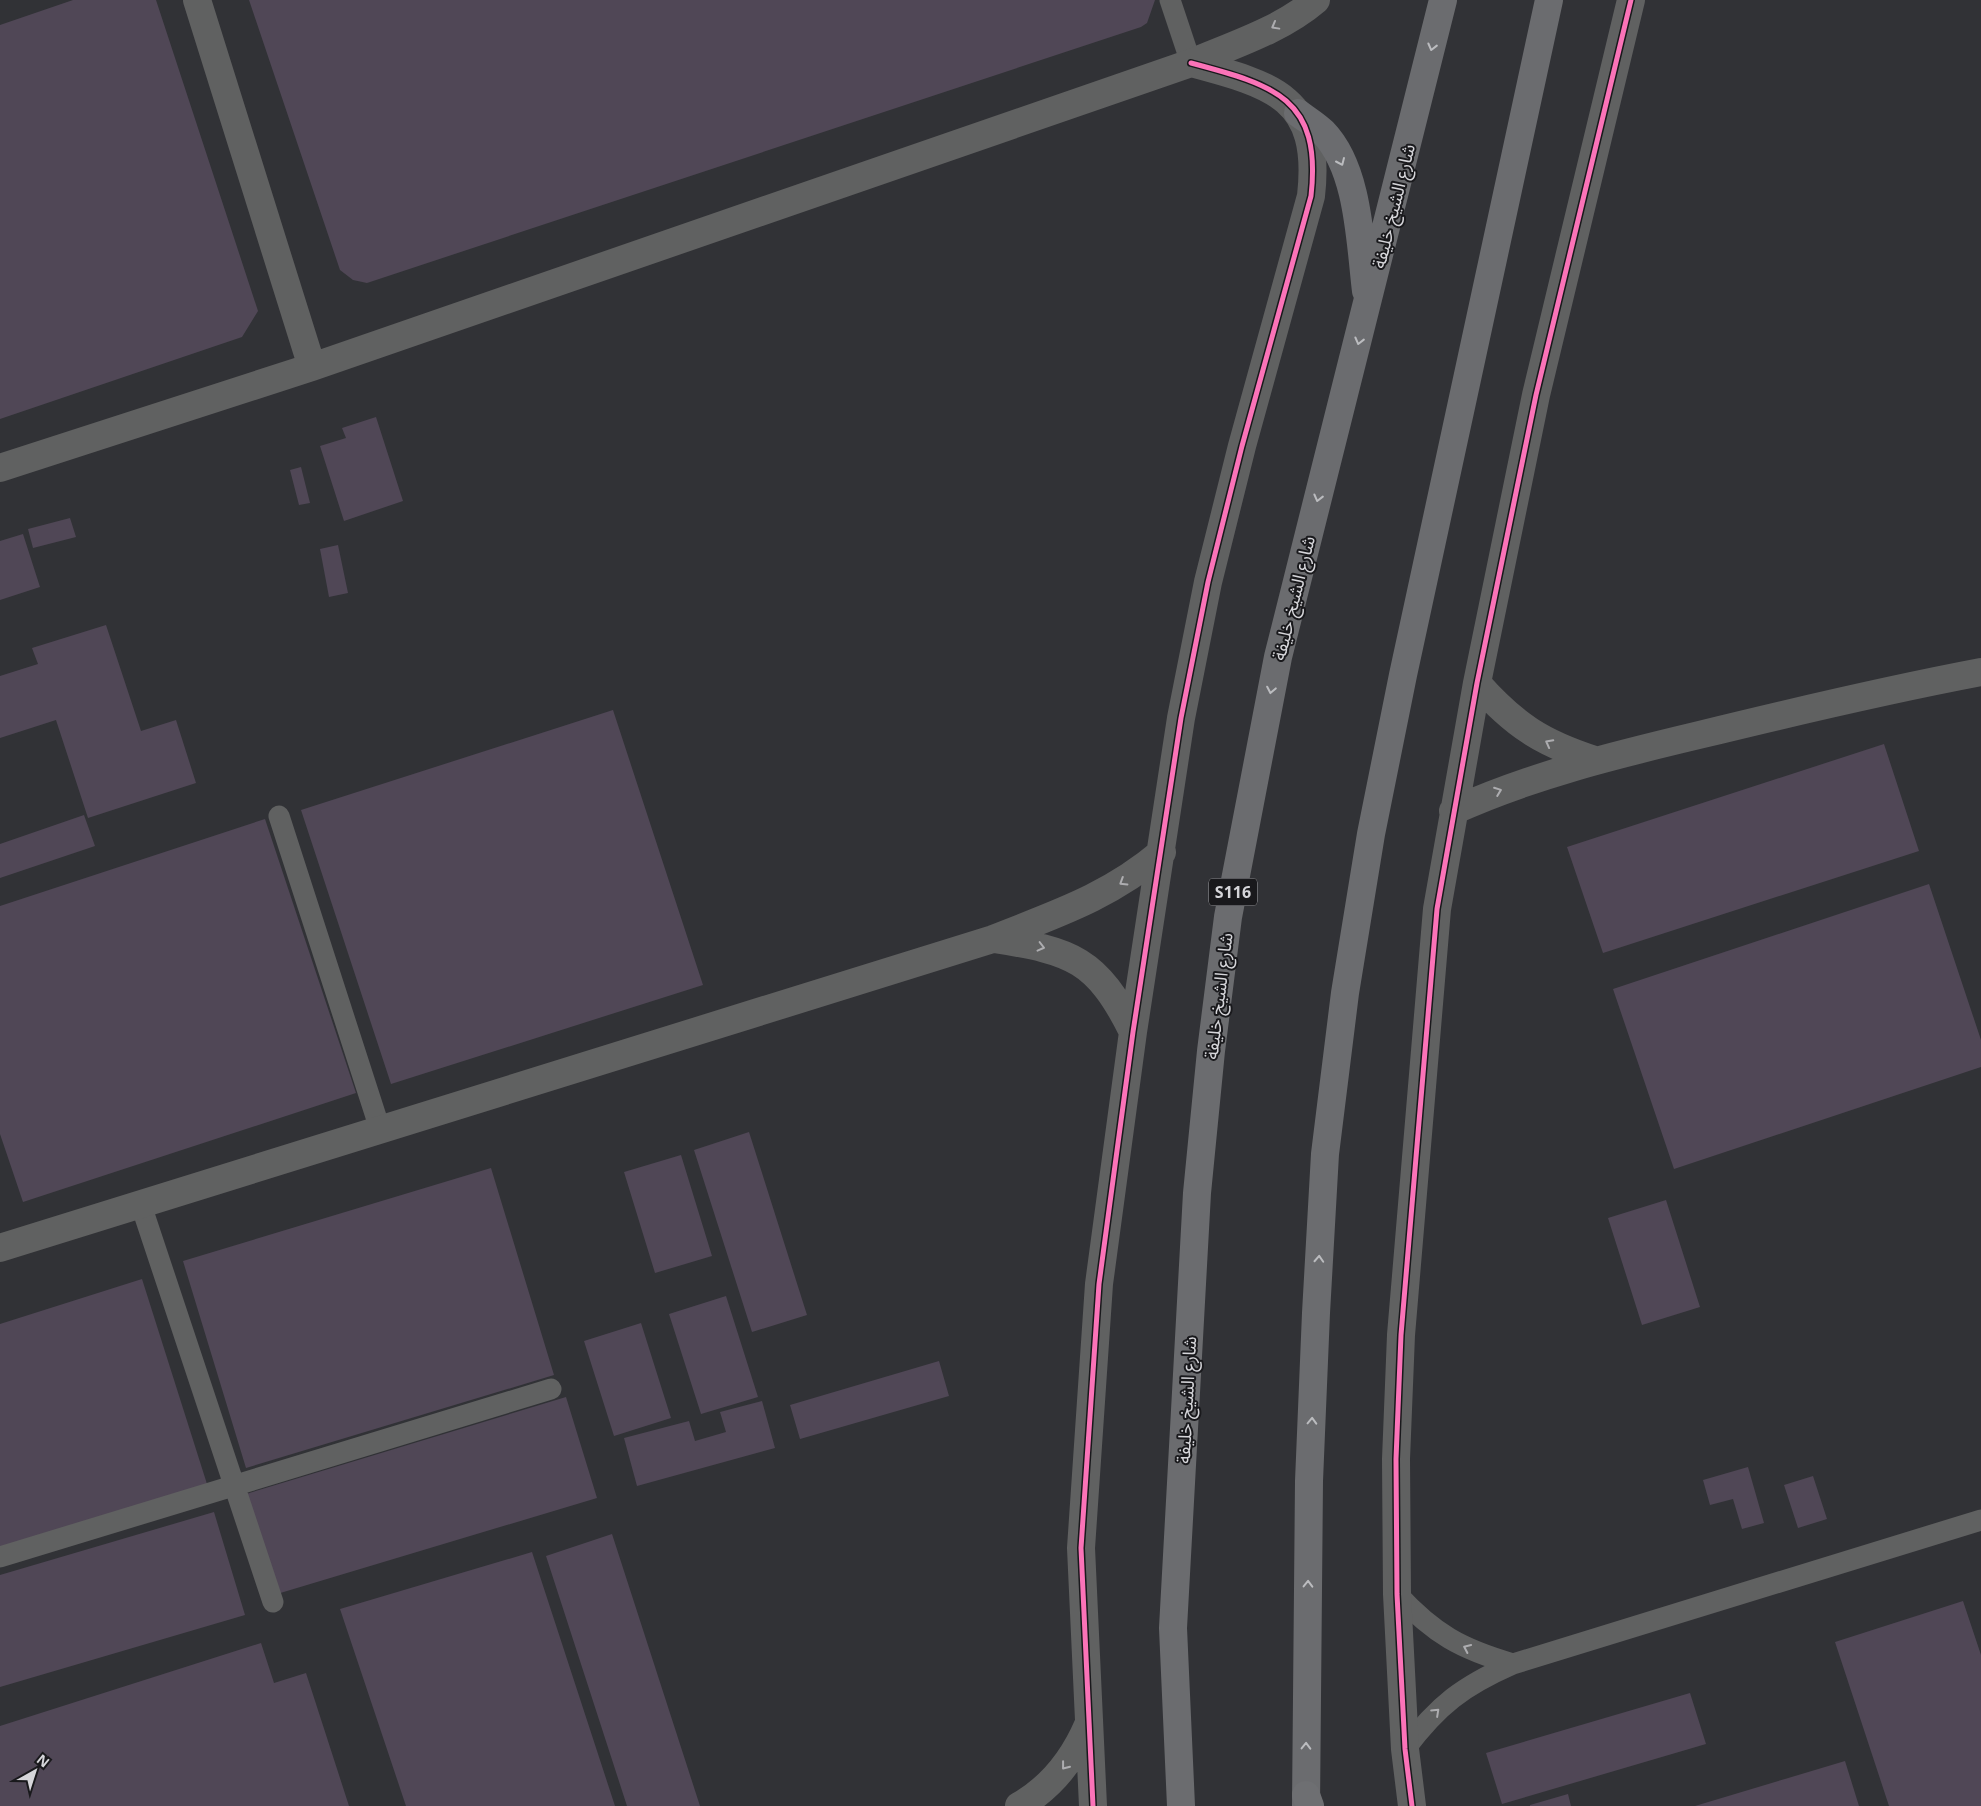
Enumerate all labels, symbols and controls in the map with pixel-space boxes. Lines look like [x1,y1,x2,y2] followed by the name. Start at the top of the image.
[1271,20,1280,30] one-way arrow
[1427,43,1438,52] one-way arrow
[1366,141,1423,271] street label: شارع الشيخ خليفة
[1335,157,1346,166] one-way arrow
[1354,336,1365,345] one-way arrow
[1314,494,1324,502] one-way arrow
[1266,533,1323,663] street label: شارع الشيخ خليفة
[1267,686,1277,694] one-way arrow
[1546,739,1555,749] one-way arrow
[1493,787,1502,797] one-way arrow
[1120,875,1129,885] one-way arrow
[1209,879,1257,906] road number: S116
[1198,931,1241,1061] street label: شارع الشيخ خليفة
[1036,941,1045,952] one-way arrow
[1314,1255,1325,1263] one-way arrow
[1171,1336,1204,1464] street label: شارع الشيخ خليفة
[1306,1417,1317,1425] one-way arrow
[1303,1579,1313,1587] one-way arrow
[1463,1644,1472,1655] one-way arrow
[1430,1709,1439,1718] one-way arrow
[1301,1742,1311,1750] one-way arrow
[10,1746,60,1796] north arrow
[33,1750,54,1771] text: N
[1062,1760,1070,1769] one-way arrow

